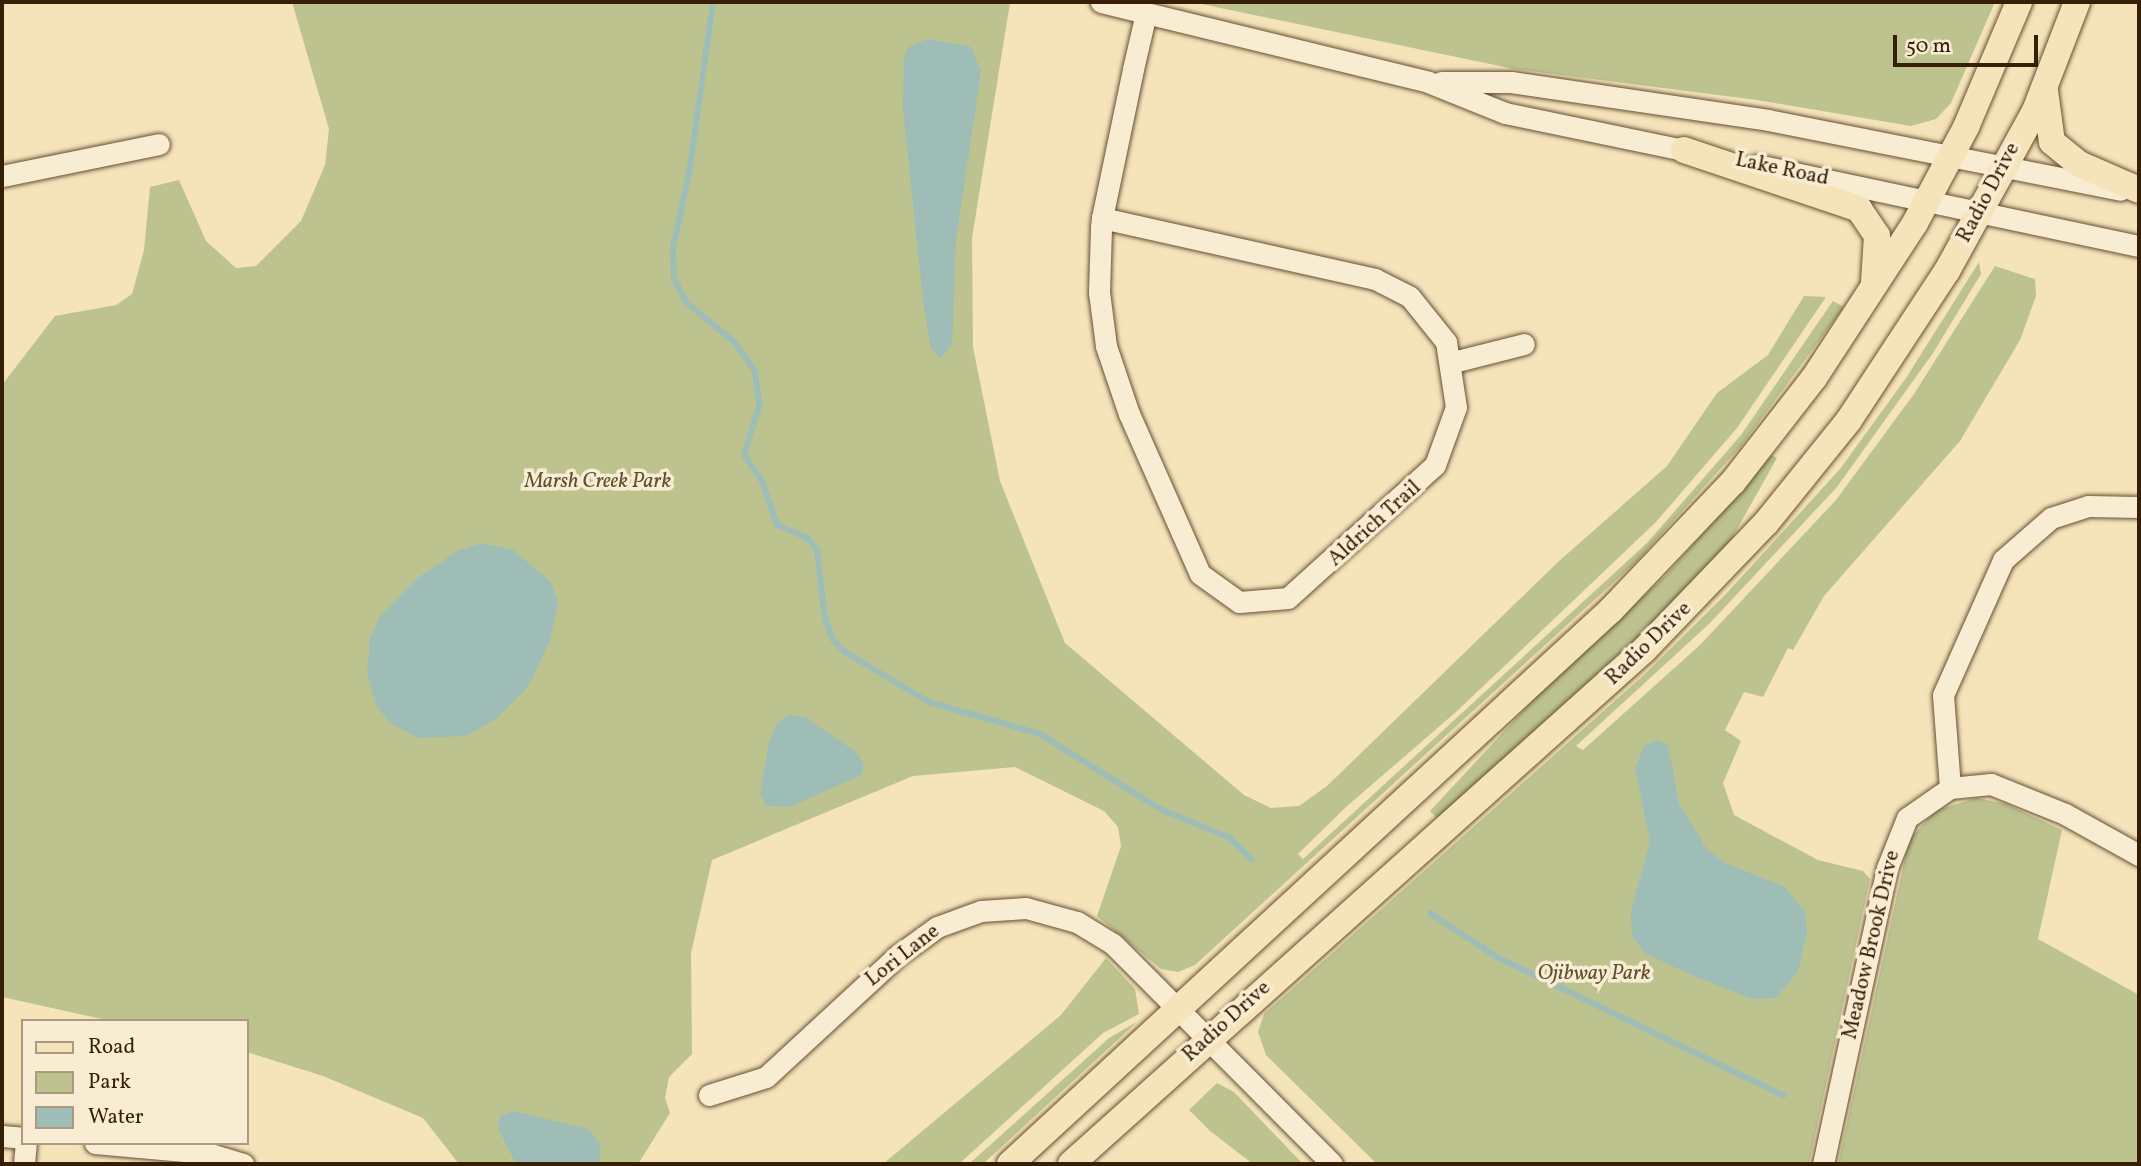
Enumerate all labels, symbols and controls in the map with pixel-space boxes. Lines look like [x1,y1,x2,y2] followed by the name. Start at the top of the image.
[1896,21,2041,65] scale bar
[1906,32,1951,61] text: 50 m
[1952,139,2026,247] street label: Radio Drive
[1733,148,1831,192] street label: Lake Road
[525,469,671,495] park label: Marsh Creek Park
[1323,476,1427,572] street label: Aldrich Trail
[1601,597,1697,691] street label: Radio Drive
[1838,848,1906,1042] street label: Meadow Brook Drive
[861,919,945,993] street label: Lori Lane
[1537,961,1651,987] park label: Ojibway Park
[1178,976,1276,1068] street label: Radio Drive
[21,1019,248,1145] legend
[88,1033,135,1062] text: Road
[88,1068,131,1097] text: Park
[88,1103,144,1132] text: Water

